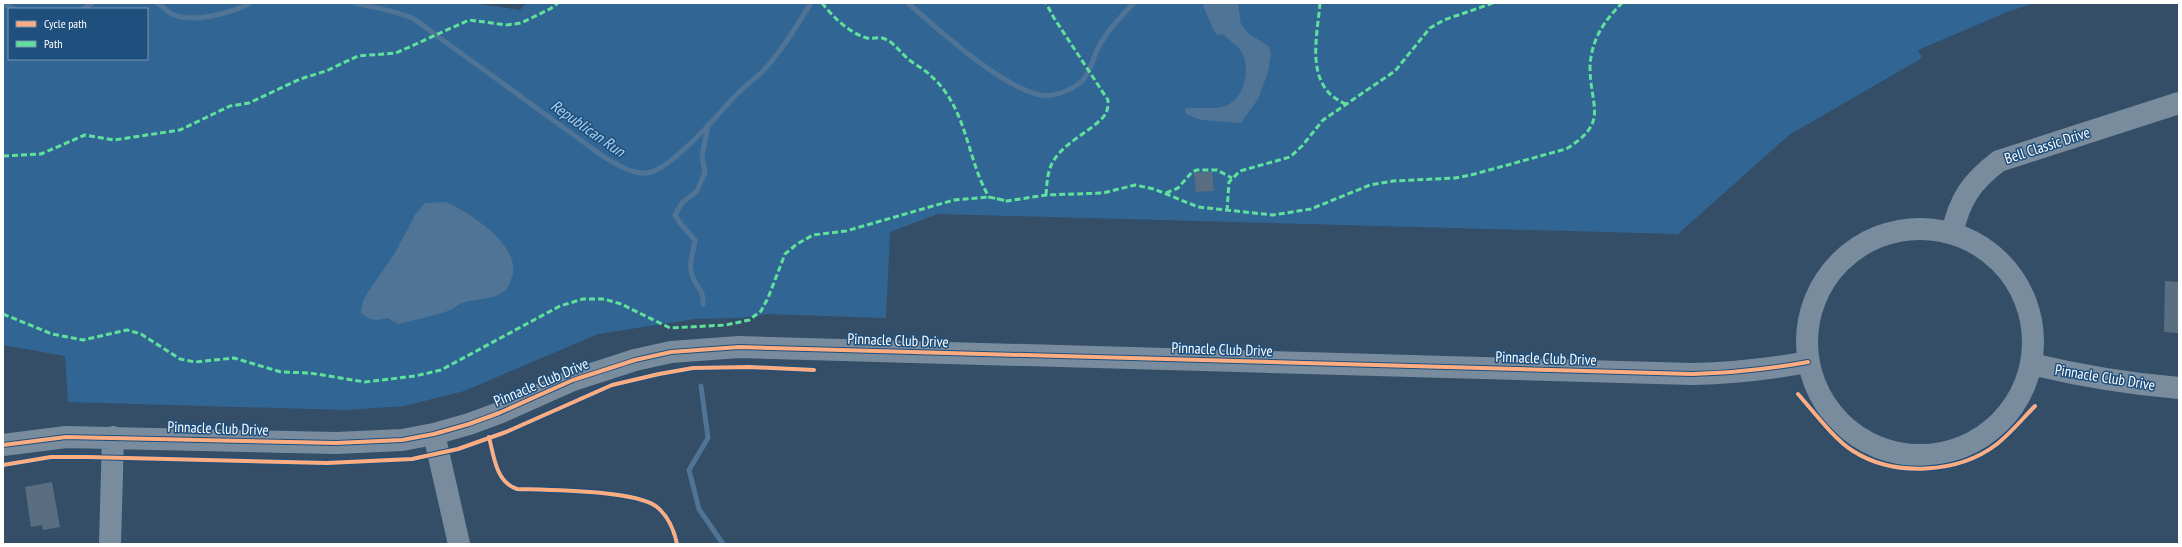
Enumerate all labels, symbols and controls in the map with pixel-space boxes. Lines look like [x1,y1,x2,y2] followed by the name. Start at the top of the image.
[8,8,148,60] legend
[44,16,87,31] text: Cycle path
[44,36,62,51] text: Path
[547,95,630,161] water label: Republican Run
[2002,122,2092,168] street label: Bell Classic Drive
[847,329,949,351] street label: Pinnacle Club Drive
[1171,338,1273,360] street label: Pinnacle Club Drive
[1495,347,1597,369] street label: Pinnacle Club Drive
[491,353,591,411] street label: Pinnacle Club Drive
[2054,360,2156,394] street label: Pinnacle Club Drive
[167,417,269,439] street label: Pinnacle Club Drive

